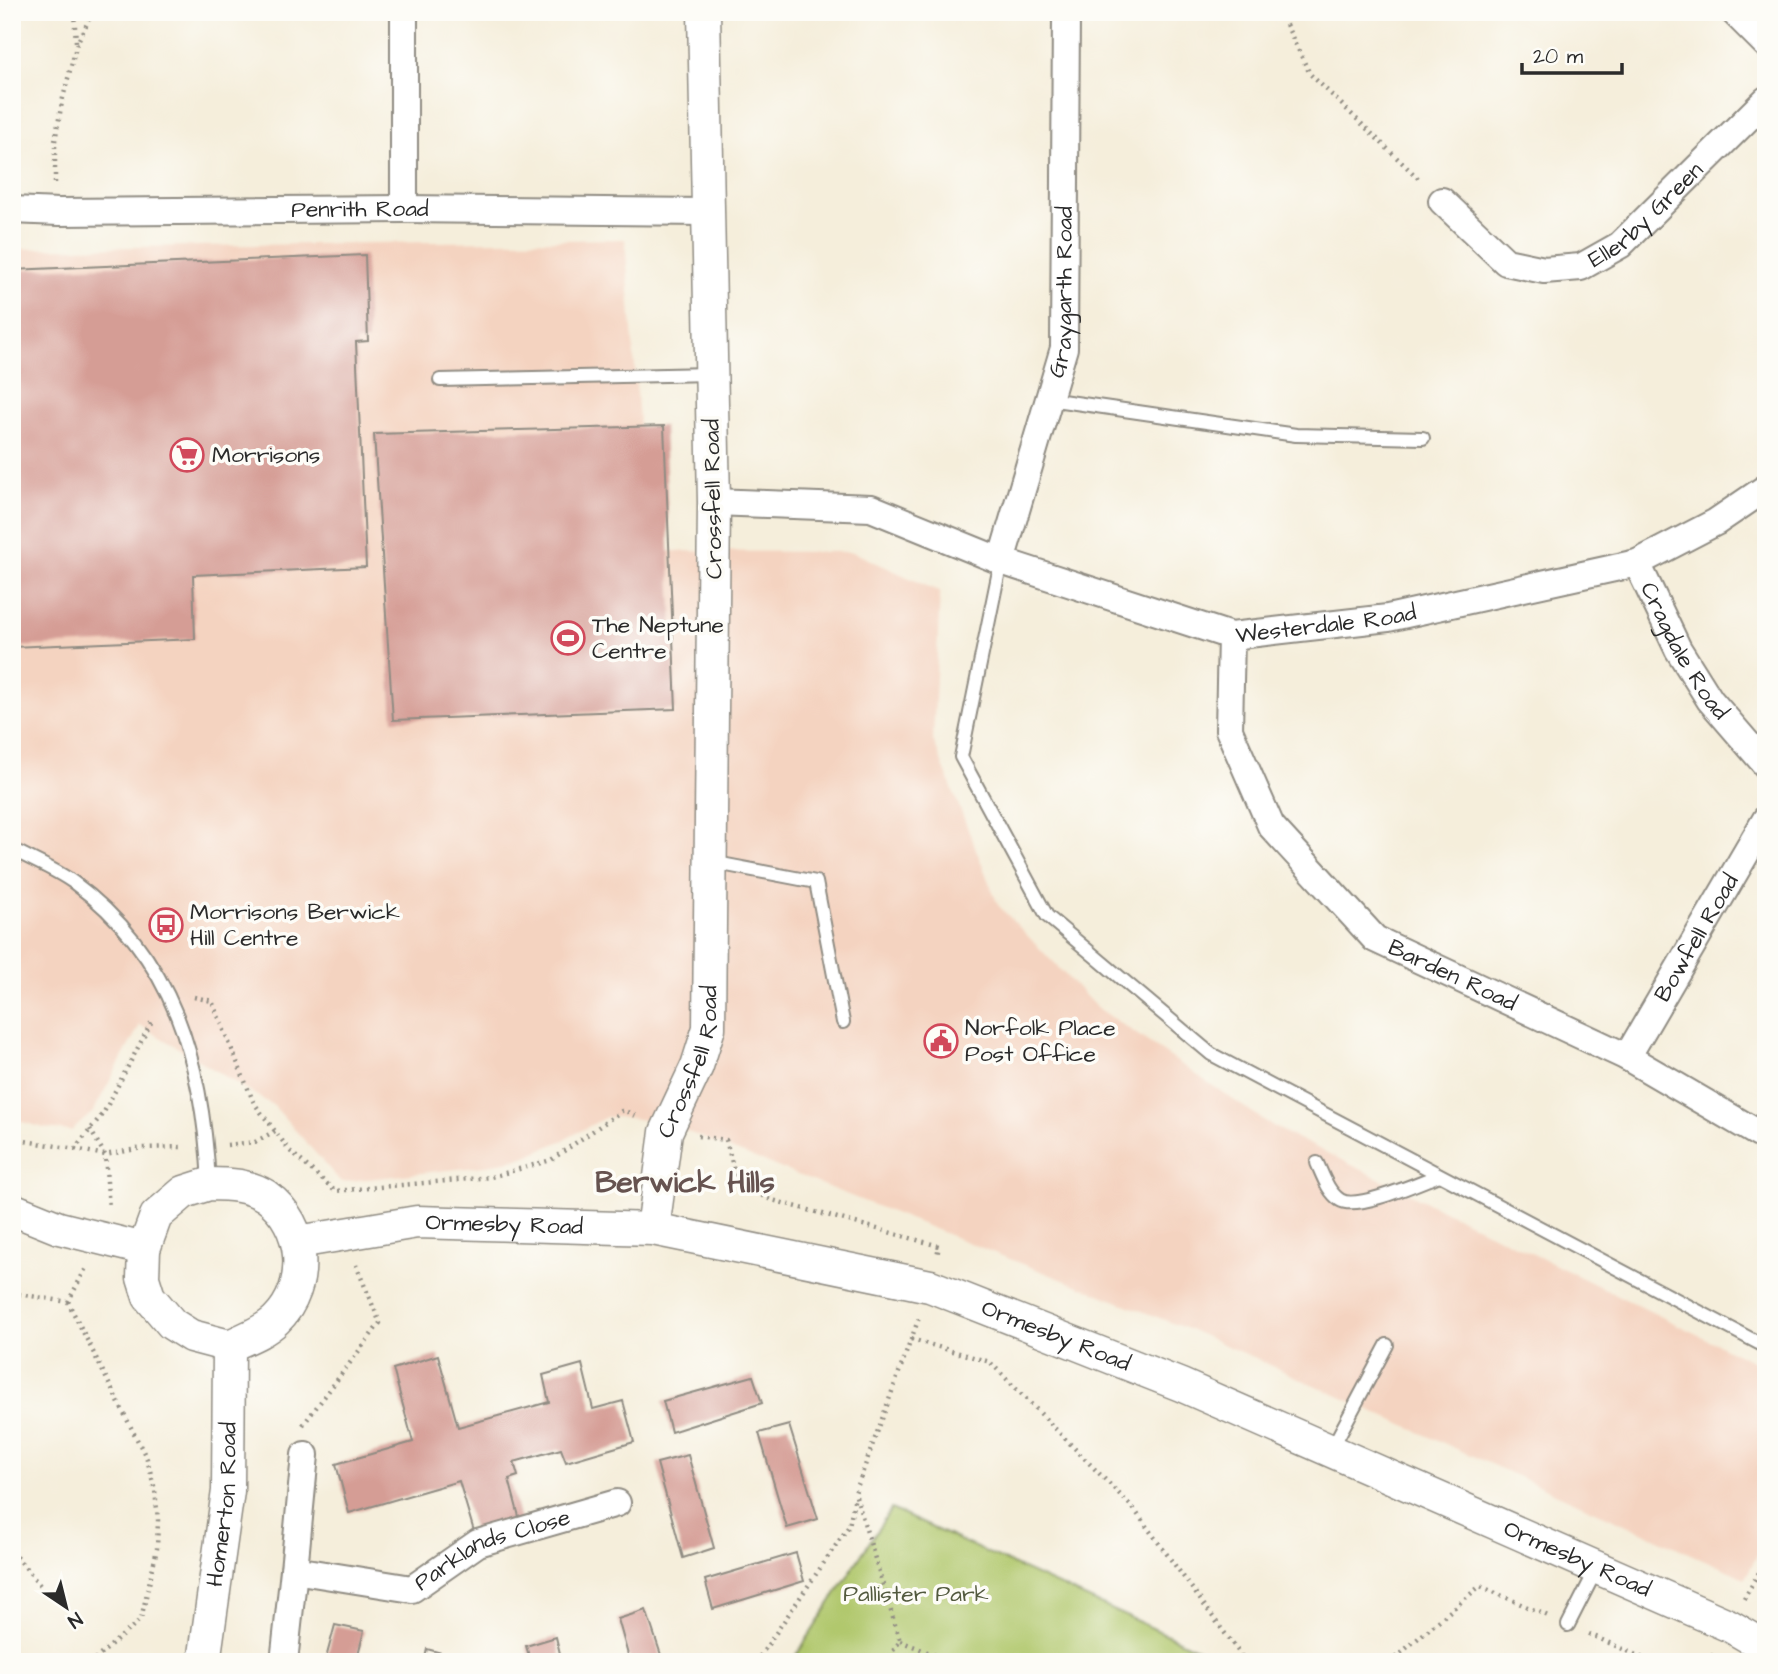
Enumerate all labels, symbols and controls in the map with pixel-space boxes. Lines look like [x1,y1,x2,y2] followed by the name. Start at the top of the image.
[1522,32,1622,76] scale bar
[1533,42,1584,71] text: 20 m
[1582,155,1711,276] street label: Ellerby Green
[291,193,429,226] street label: Penrith Road
[1040,206,1081,381] street label: Graygarth Road
[696,418,730,579] street label: Crossfell Road
[168,436,206,474] supermarket icon: Morrisons
[212,439,320,471] place label: Morrisons
[1632,577,1736,727] street label: Cragdale Road
[1234,596,1419,651] street label: Westerdale Road
[592,609,724,667] place label: The Neptune Centre
[549,619,587,657] sports icon: The Neptune Centre
[1647,868,1747,1008] street label: Bowfell Road
[190,896,400,954] place label: Morrisons Berwick Hill Centre
[147,906,185,944] bus stop icon: Morrisons Berwick Hill Centre
[1383,931,1522,1019] street label: Barden Road
[649,985,726,1143] street label: Crossfell Road
[965,1012,1116,1070] place label: Norfolk Place Post Office
[922,1022,960,1060] public building icon: Norfolk Place Post Office
[595,1162,775,1204] district label: Berwick Hills
[425,1206,584,1243] street label: Ormesby Road
[977,1292,1135,1380] street label: Ormesby Road
[199,1421,244,1589] street label: Homerton Road
[408,1501,574,1599] street label: Parklands Close
[1499,1513,1656,1605] street label: Ormesby Road
[32,1572,102,1642] north arrow
[843,1578,989,1610] park label: Pallister Park
[62,1605,88,1634] text: N

